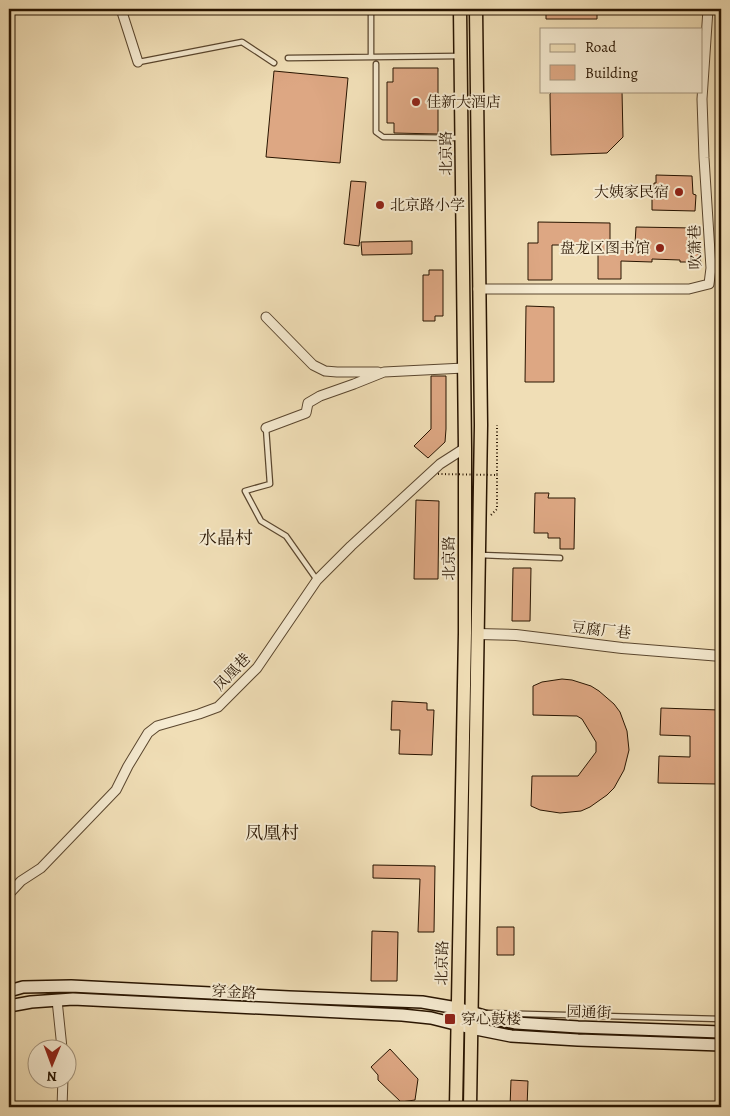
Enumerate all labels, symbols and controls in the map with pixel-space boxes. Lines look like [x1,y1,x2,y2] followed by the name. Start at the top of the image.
[540,28,702,92] legend
[585,37,617,57] text: Road
[585,63,638,83] text: Building
[426,92,501,112] place label: 佳新大酒店
[410,96,422,108] marker: 佳新大酒店
[436,130,456,176] street label: 北京路
[594,182,669,202] place label: 大姨家民宿
[673,186,685,198] marker: 大姨家民宿
[390,195,465,215] place label: 北京路小学
[374,199,386,211] marker: 北京路小学
[685,224,705,270] street label: 吹箫巷
[560,238,650,258] place label: 盘龙区图书馆
[654,242,666,254] marker: 盘龙区图书馆
[199,526,253,550] district label: 水晶村
[439,535,459,581] street label: 北京路
[570,617,632,643] street label: 豆腐厂巷
[209,649,255,695] street label: 凤凰巷
[245,821,299,845] district label: 凤凰村
[432,940,452,986] street label: 北京路
[211,981,257,1003] street label: 穿金路
[566,1001,612,1023] street label: 园通街
[461,1009,521,1029] place label: 穿心鼓楼
[443,1012,457,1026] marker: 穿心鼓楼
[28,1038,78,1088] north arrow
[47,1067,57,1086] text: N

